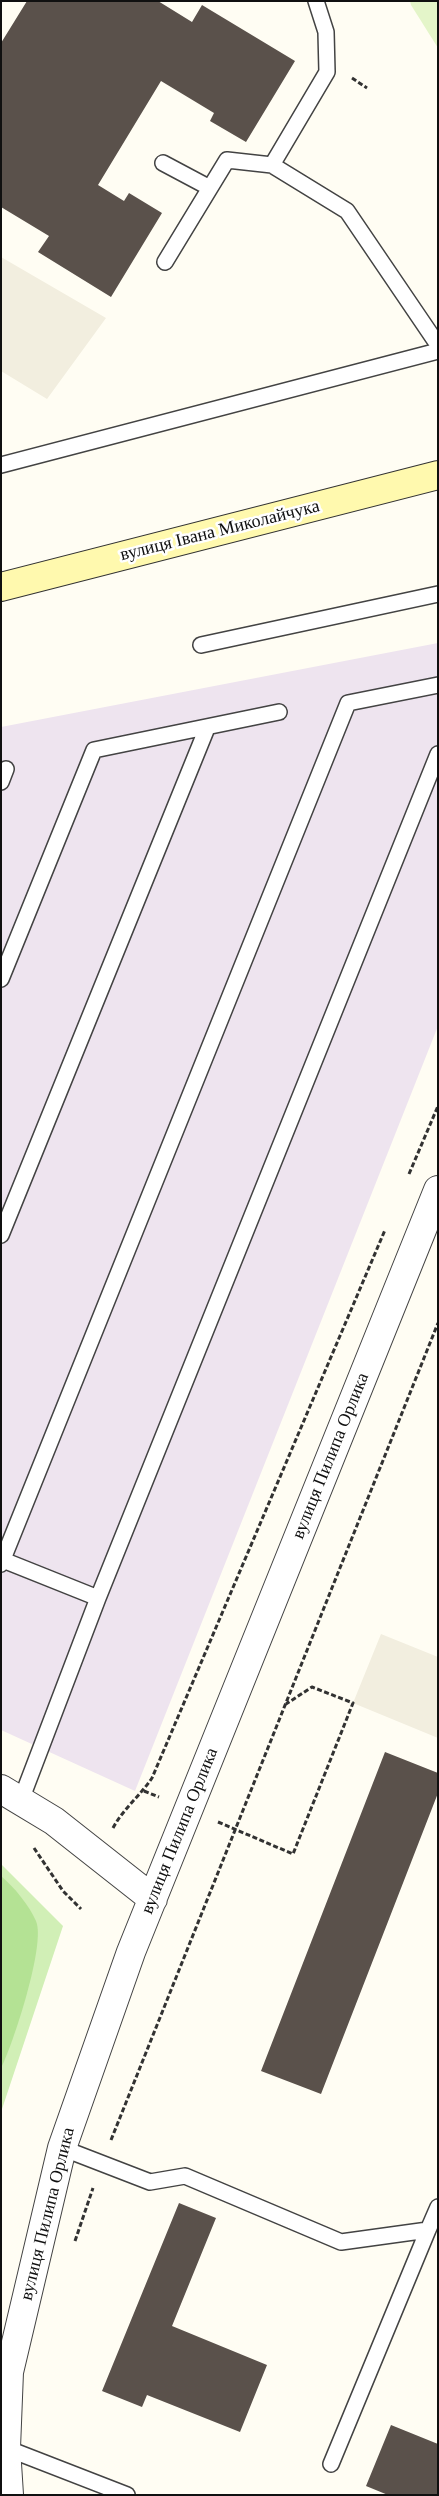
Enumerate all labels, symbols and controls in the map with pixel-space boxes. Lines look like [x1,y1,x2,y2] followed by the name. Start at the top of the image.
[118,496,322,566] street label: вулиця Івана Миколайчука
[288,1370,374,1542] street label: вулиця Пилипа Орлика
[137,1745,223,1917] street label: вулиця Пилипа Орлика
[16,2125,80,2303] street label: вулиця Пилипа Орлика

